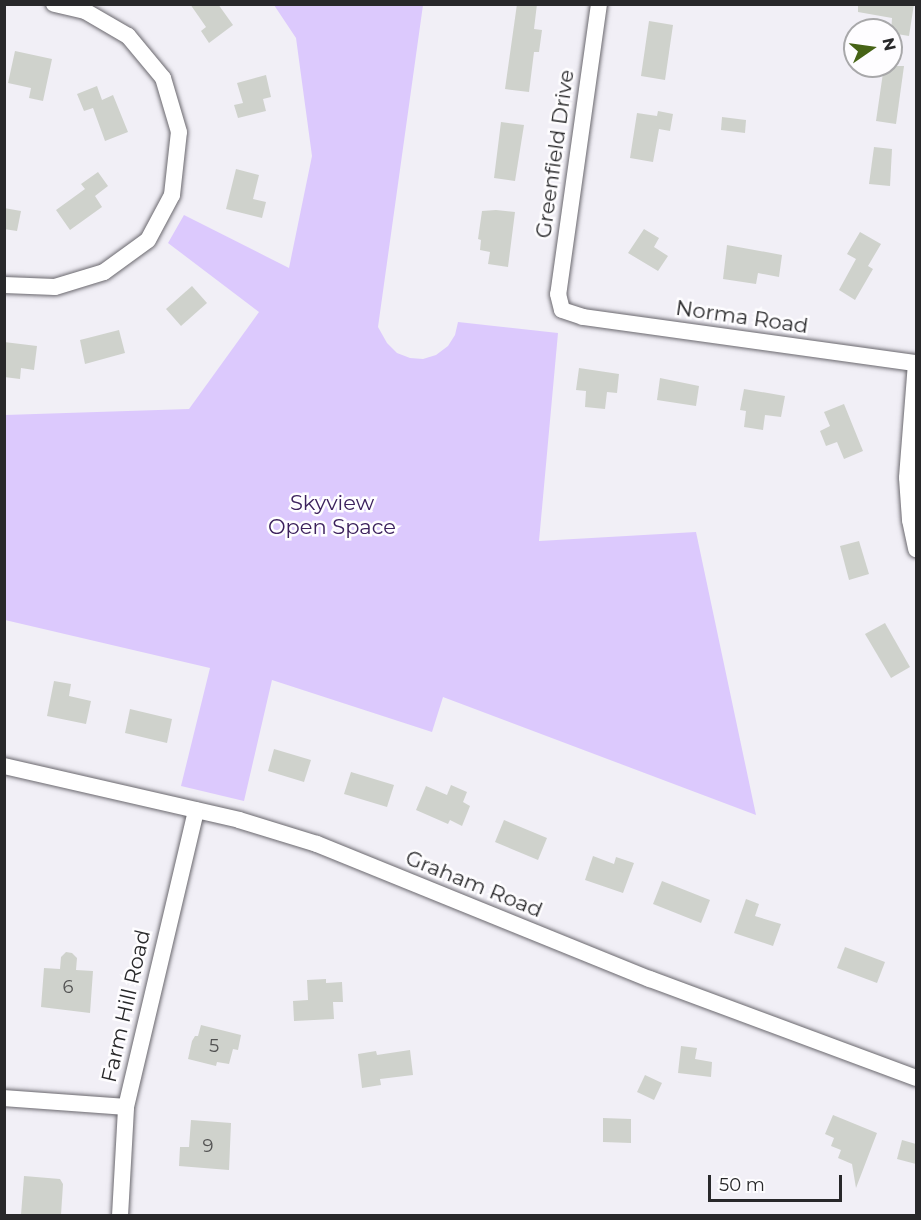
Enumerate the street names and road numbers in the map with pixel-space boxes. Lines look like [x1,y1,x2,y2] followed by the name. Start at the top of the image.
[531,68,579,240] street label: Greenfield Drive
[674,295,810,339] street label: Norma Road
[402,845,546,923] street label: Graham Road
[96,927,156,1085] street label: Farm Hill Road

